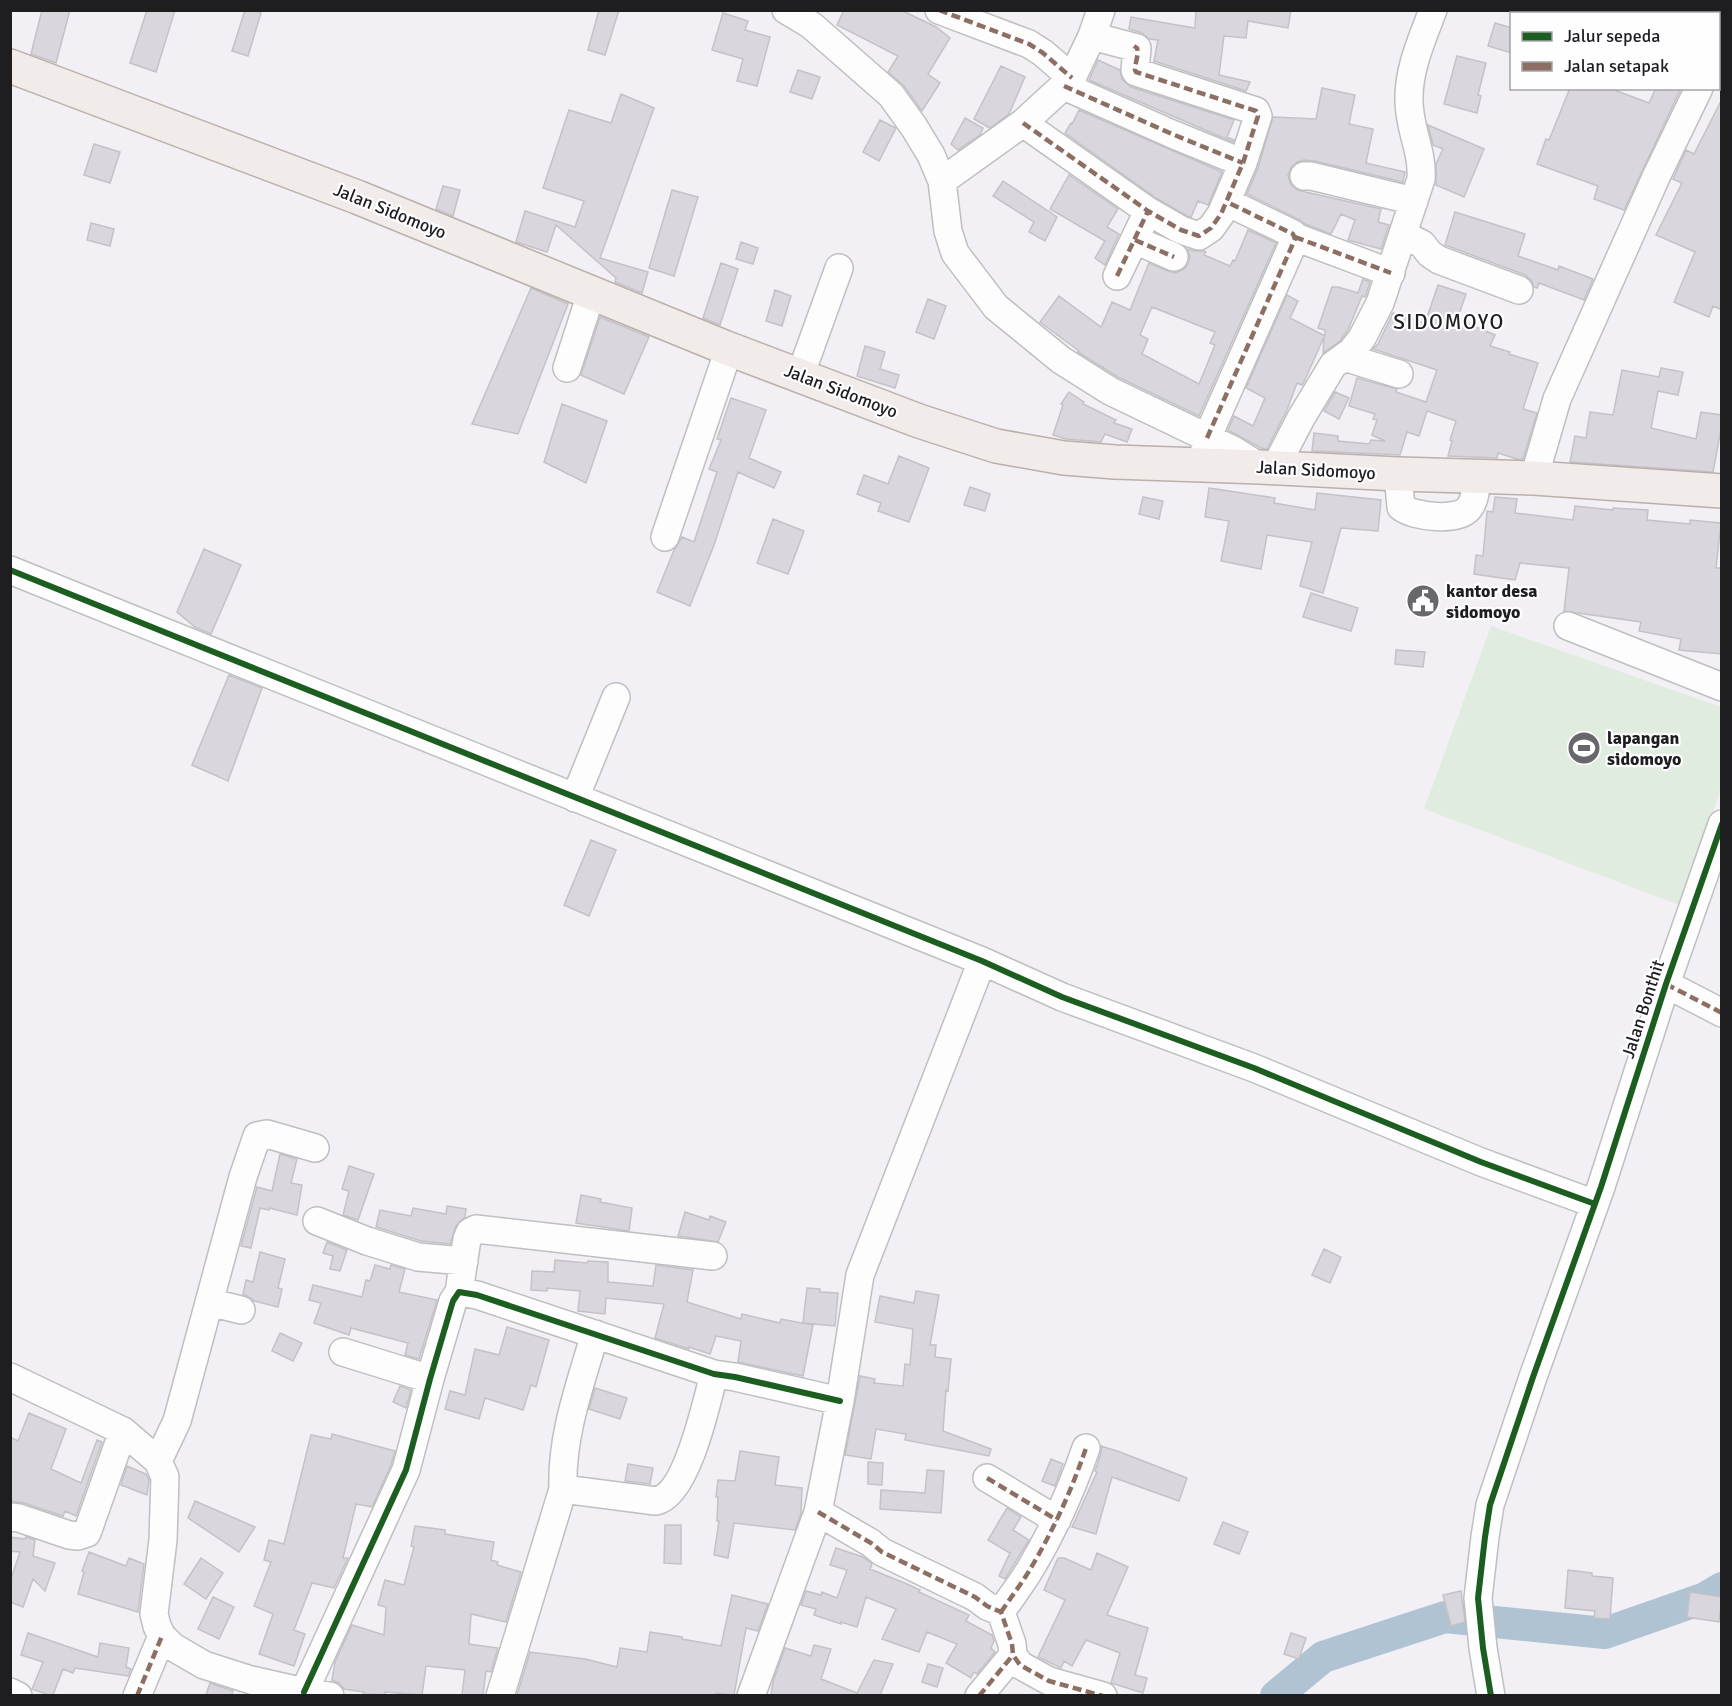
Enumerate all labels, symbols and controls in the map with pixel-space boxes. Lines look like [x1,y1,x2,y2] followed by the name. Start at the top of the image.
[1510,12,1720,90] legend
[1564,25,1660,47] text: Jalur sepeda
[1564,55,1669,77] text: Jalan setapak
[330,178,450,244] street label: Jalan Sidomoyo
[1393,309,1505,335] district label: SIDOMOYO
[781,359,901,423] street label: Jalan Sidomoyo
[1256,456,1376,484] street label: Jalan Sidomoyo
[1446,580,1537,623] place label: kantor desa sidomoyo
[1405,583,1441,619] public building icon: kantor desa sidomoyo
[1607,727,1681,770] place label: lapangan sidomoyo
[1566,730,1602,766] sports icon: lapangan sidomoyo
[1617,957,1669,1061] street label: Jalan Bonthit

